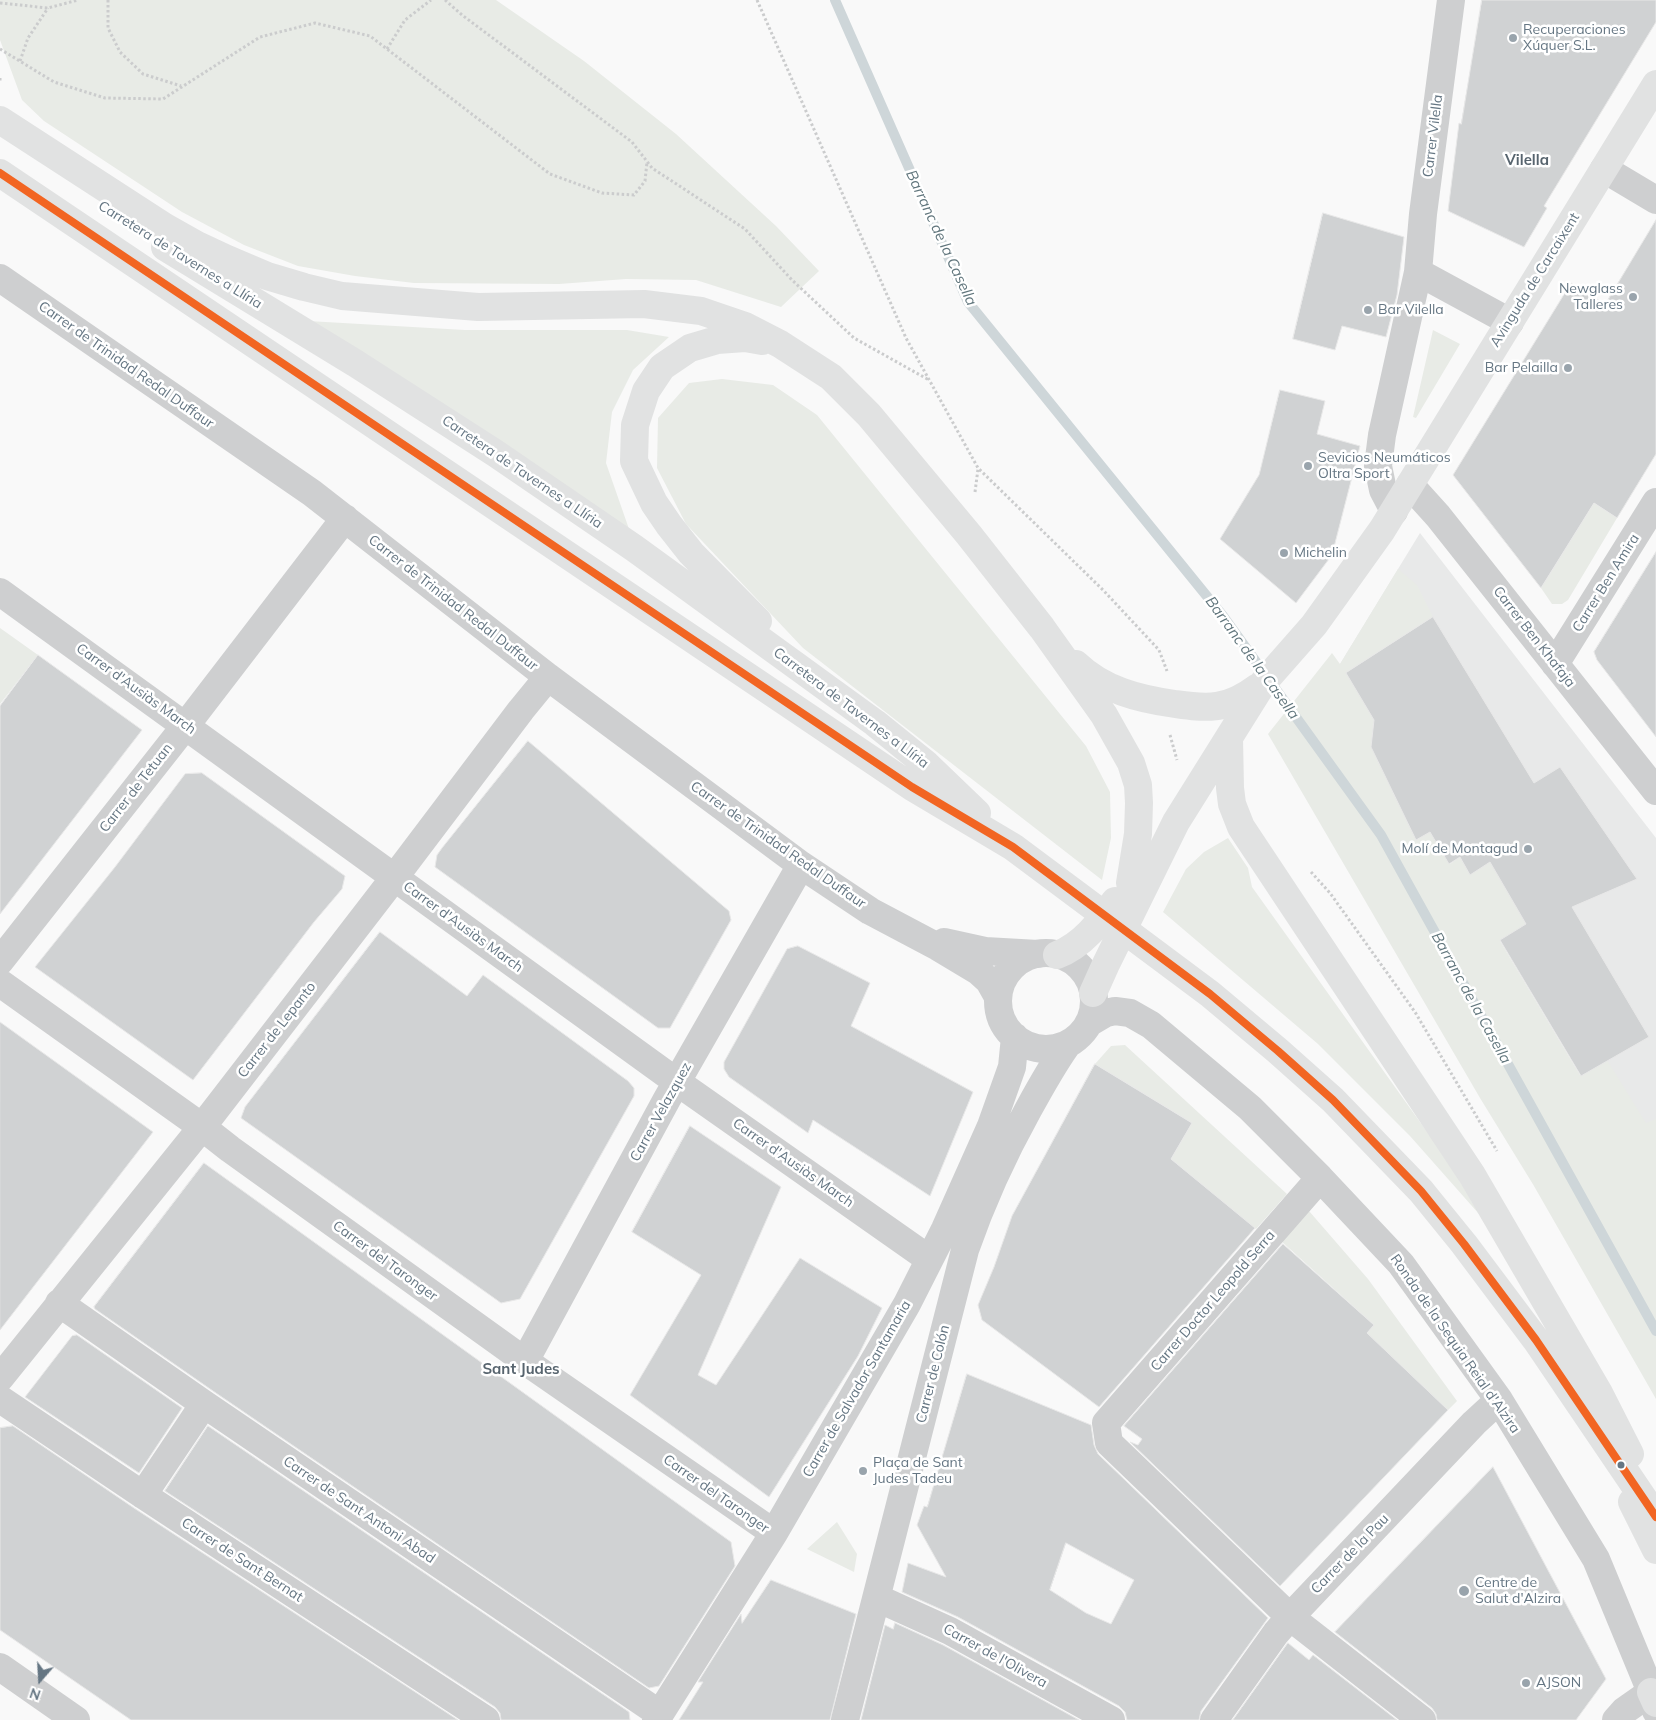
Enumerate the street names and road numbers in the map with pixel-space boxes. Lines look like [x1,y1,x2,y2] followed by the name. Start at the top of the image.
[1420,94,1446,178] street label: Carrer Vilella
[95,198,265,312] street label: Carretera de Tavernes a Llíria
[1487,210,1583,350] street label: Avinguda de Carcaixent
[35,298,217,432] street label: Carrer de Trinidad Redal Duffaur
[439,412,605,532] street label: Carretera de Tavernes a Llíria
[1569,531,1643,635] street label: Carrer Ben Amira
[365,532,541,674] street label: Carrer de Trinidad Redal Duffaur
[1489,583,1579,691] street label: Carrer Ben Khafaja
[73,640,199,738] street label: Carrer d'Ausiàs March
[770,644,932,772] street label: Carretera de Tavernes a Llíria
[96,740,176,836] street label: Carrer de Tetuan
[687,778,869,912] street label: Carrer de Trinidad Redal Duffaur
[400,878,526,976] street label: Carrer d'Ausiàs March
[234,979,320,1081] street label: Carrer de Lepanto
[627,1059,695,1165] street label: Carrer Velazquez
[729,1115,857,1211] street label: Carrer d'Ausiàs March
[329,1217,441,1305] street label: Carrer del Taronger
[1147,1227,1279,1375] street label: Carrer Doctor Leopold Serra
[1387,1251,1523,1437] street label: Ronda de la Sequia Reial d'Alzira
[799,1298,915,1480] street label: Carrer de Salvador Santamaria
[913,1323,953,1425] street label: Carrer de Colón
[660,1451,772,1537] street label: Carrer del Taronger
[280,1453,438,1567] street label: Carrer de Sant Antoni Abad
[1308,1511,1392,1597] street label: Carrer de la Pau
[178,1514,306,1606] street label: Carrer de Sant Bernat
[940,1621,1050,1691] street label: Carrer de l'Olivera

